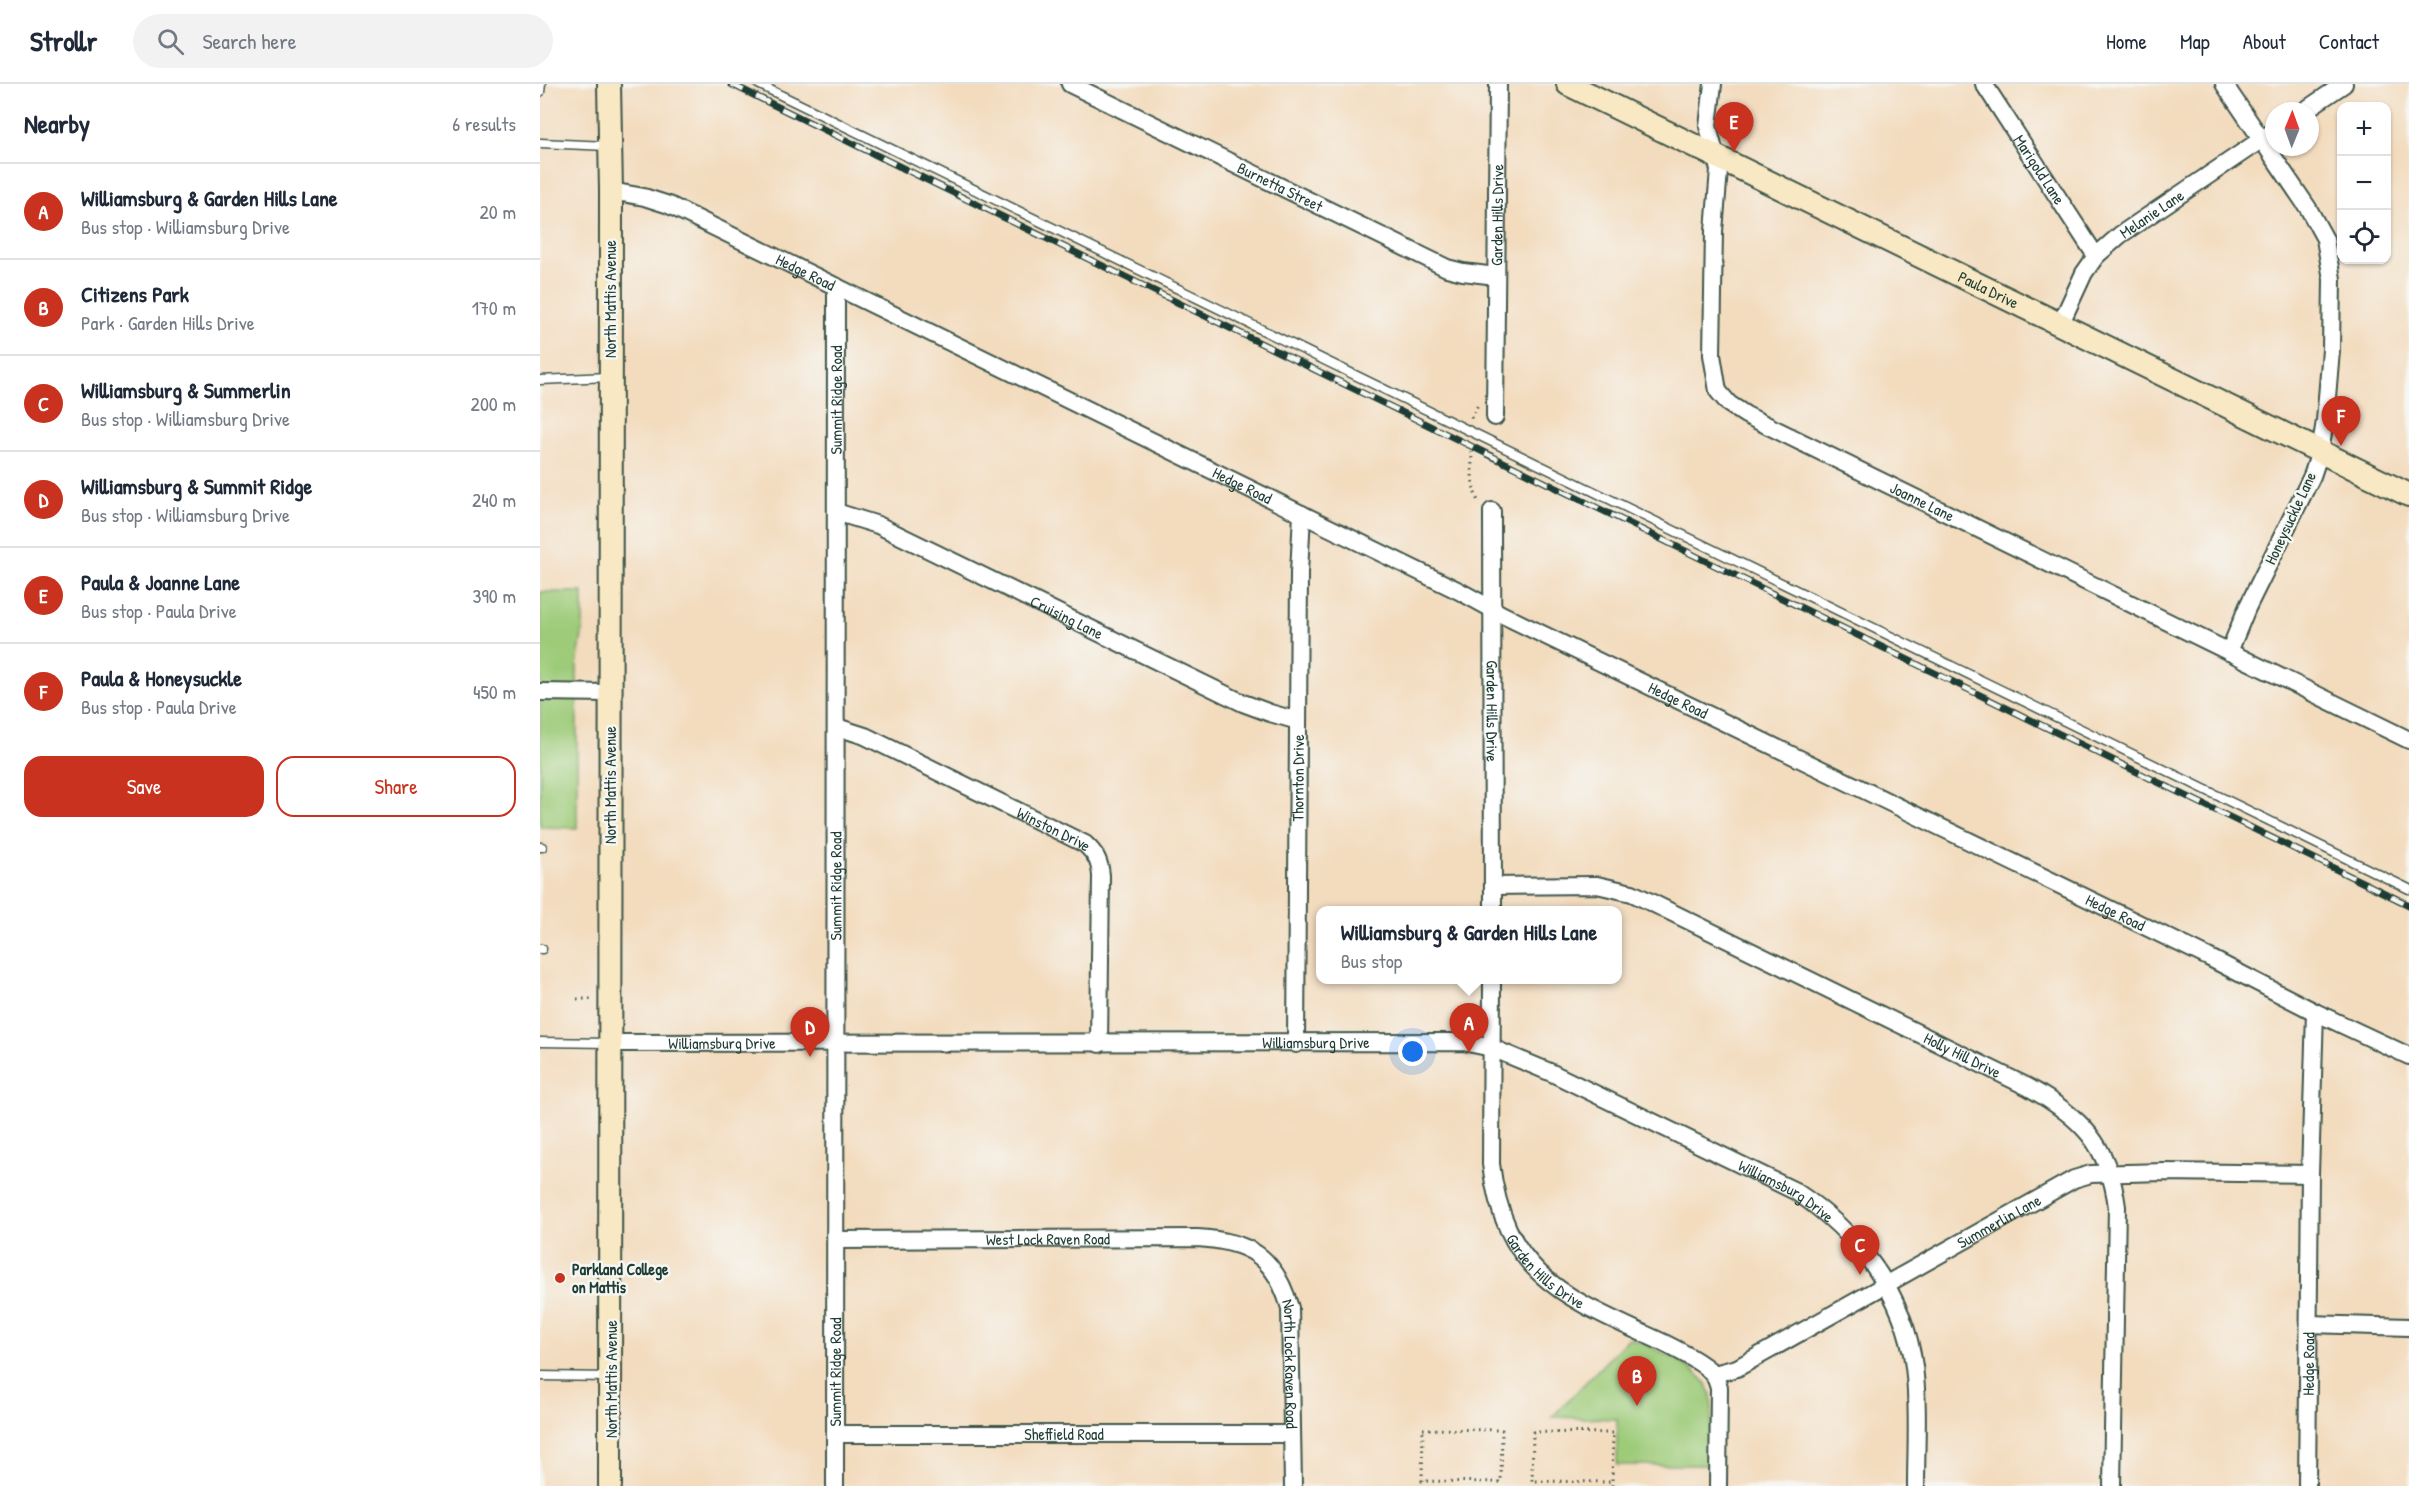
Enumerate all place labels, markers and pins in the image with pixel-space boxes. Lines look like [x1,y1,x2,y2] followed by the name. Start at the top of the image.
[1714,103,1754,152] pin: E
[2322,396,2360,446] pin: F
[1450,1004,1488,1053] pin: A
[790,1008,830,1057] pin: D
[1840,1226,1880,1275] pin: C
[572,1258,669,1298] place label: Parkland College on Mattis
[553,1271,567,1285] marker: Parkland College on Mattis
[1618,1356,1656,1406] pin: B

